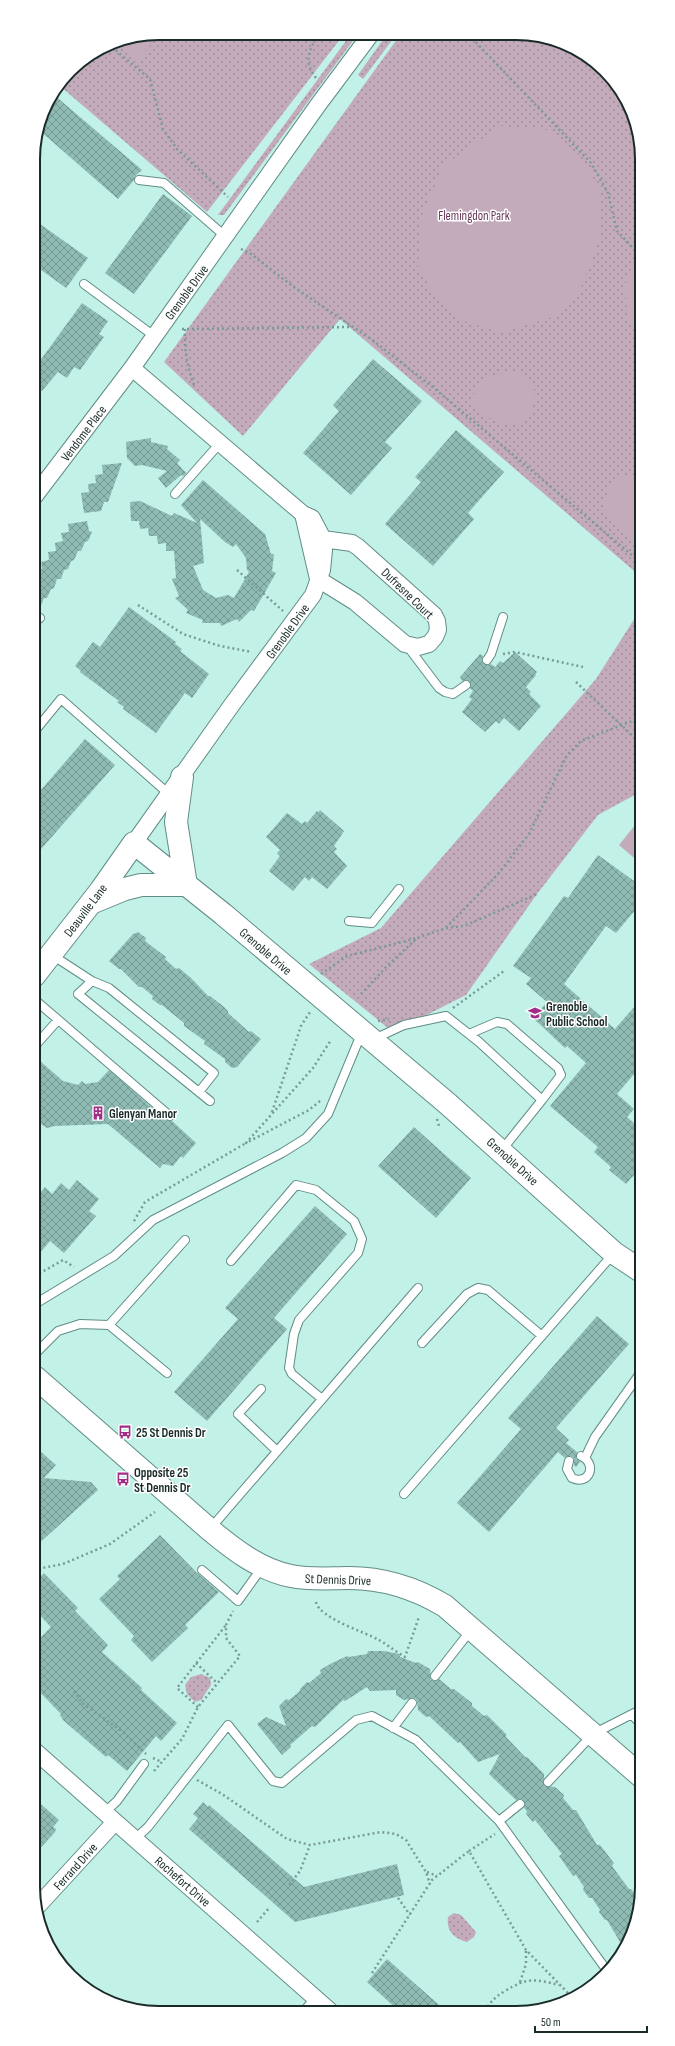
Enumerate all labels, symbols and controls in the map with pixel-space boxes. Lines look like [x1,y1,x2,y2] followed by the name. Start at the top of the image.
[438,208,510,224] park label: Flemingdon Park
[162,262,212,323] street label: Grenoble Drive
[58,402,110,465] street label: Vendome Place
[378,565,437,623] street label: Dufresne Court
[263,601,313,662] street label: Grenoble Drive
[61,881,111,940] street label: Deauville Lane
[236,925,295,979] street label: Grenoble Drive
[546,999,608,1030] place label: Grenoble Public School
[527,1005,543,1021] school or university icon: Grenoble Public School
[90,1105,106,1121] building icon: Glenyan Manor
[109,1106,177,1122] place label: Glenyan Manor
[483,1134,541,1189] street label: Grenoble Drive
[117,1424,133,1440] bus stop icon: 25 St Dennis Dr
[136,1425,206,1441] place label: 25 St Dennis Dr
[134,1465,190,1496] place label: Opposite 25 St Dennis Dr
[115,1471,131,1487] bus stop icon: Opposite 25 St Dennis Dr
[305,1571,371,1589] street label: St Dennis Drive
[50,1840,101,1894] street label: Ferrand Drive
[151,1853,214,1910] street label: Rochefort Drive
[535,2008,647,2034] scale bar
[541,2015,561,2030] text: 50 m

